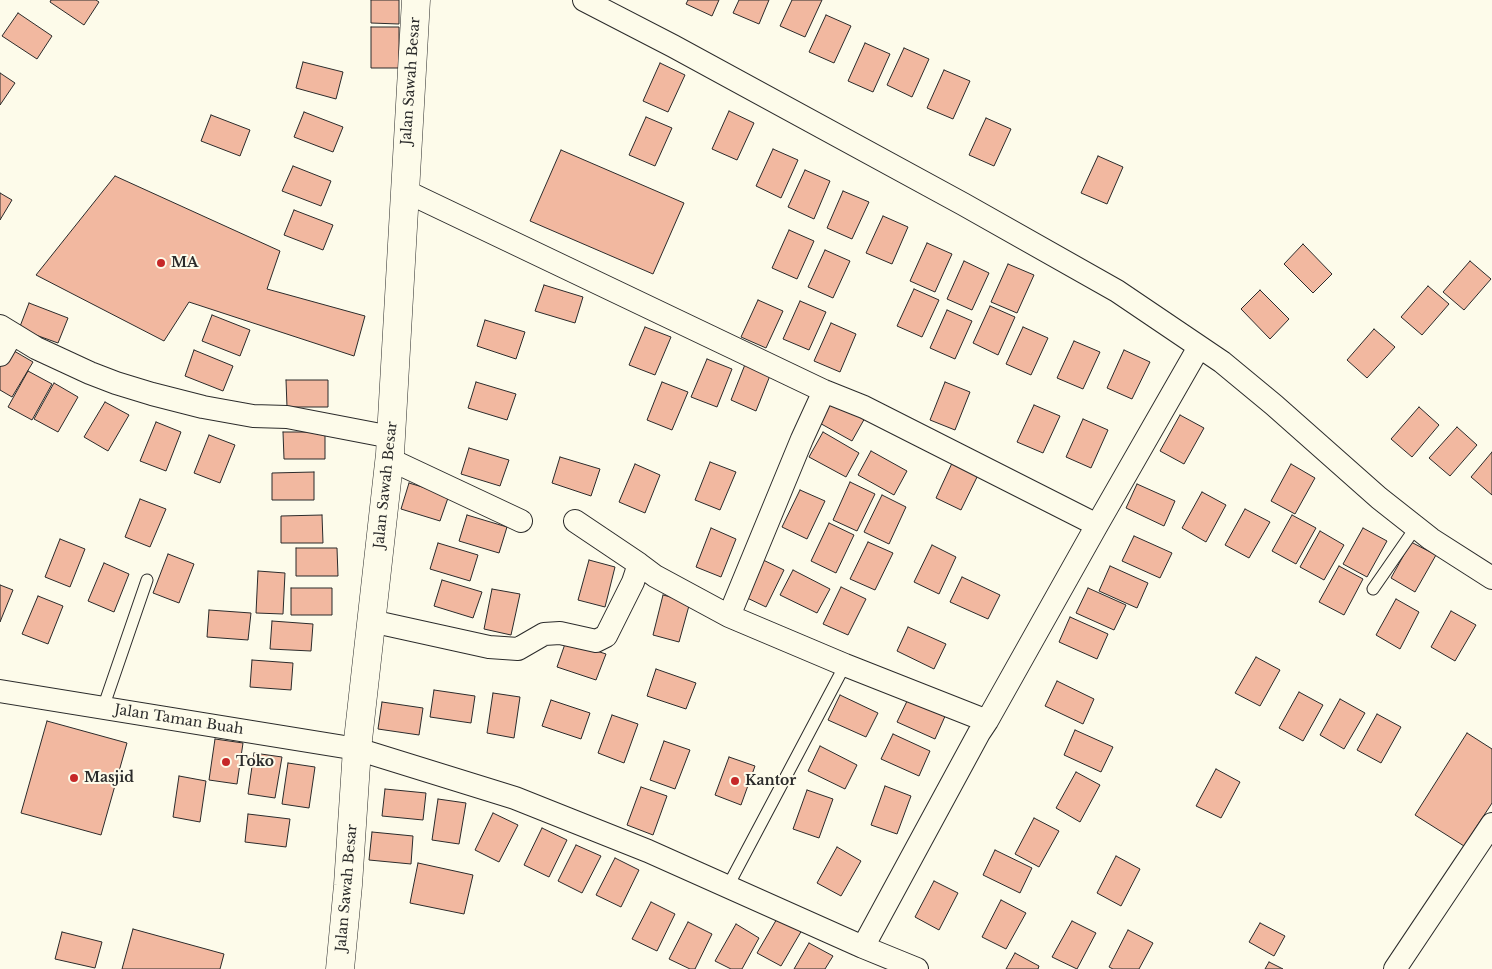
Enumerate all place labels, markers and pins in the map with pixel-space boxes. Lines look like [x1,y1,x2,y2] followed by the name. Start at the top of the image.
[171,255,198,271] place label: MA
[155,257,167,269] marker: MA
[236,754,274,770] place label: Toko
[220,756,232,768] marker: Toko
[84,770,134,786] place label: Masjid
[68,772,80,784] marker: Masjid
[745,773,796,789] place label: Kantor
[729,775,741,787] marker: Kantor

